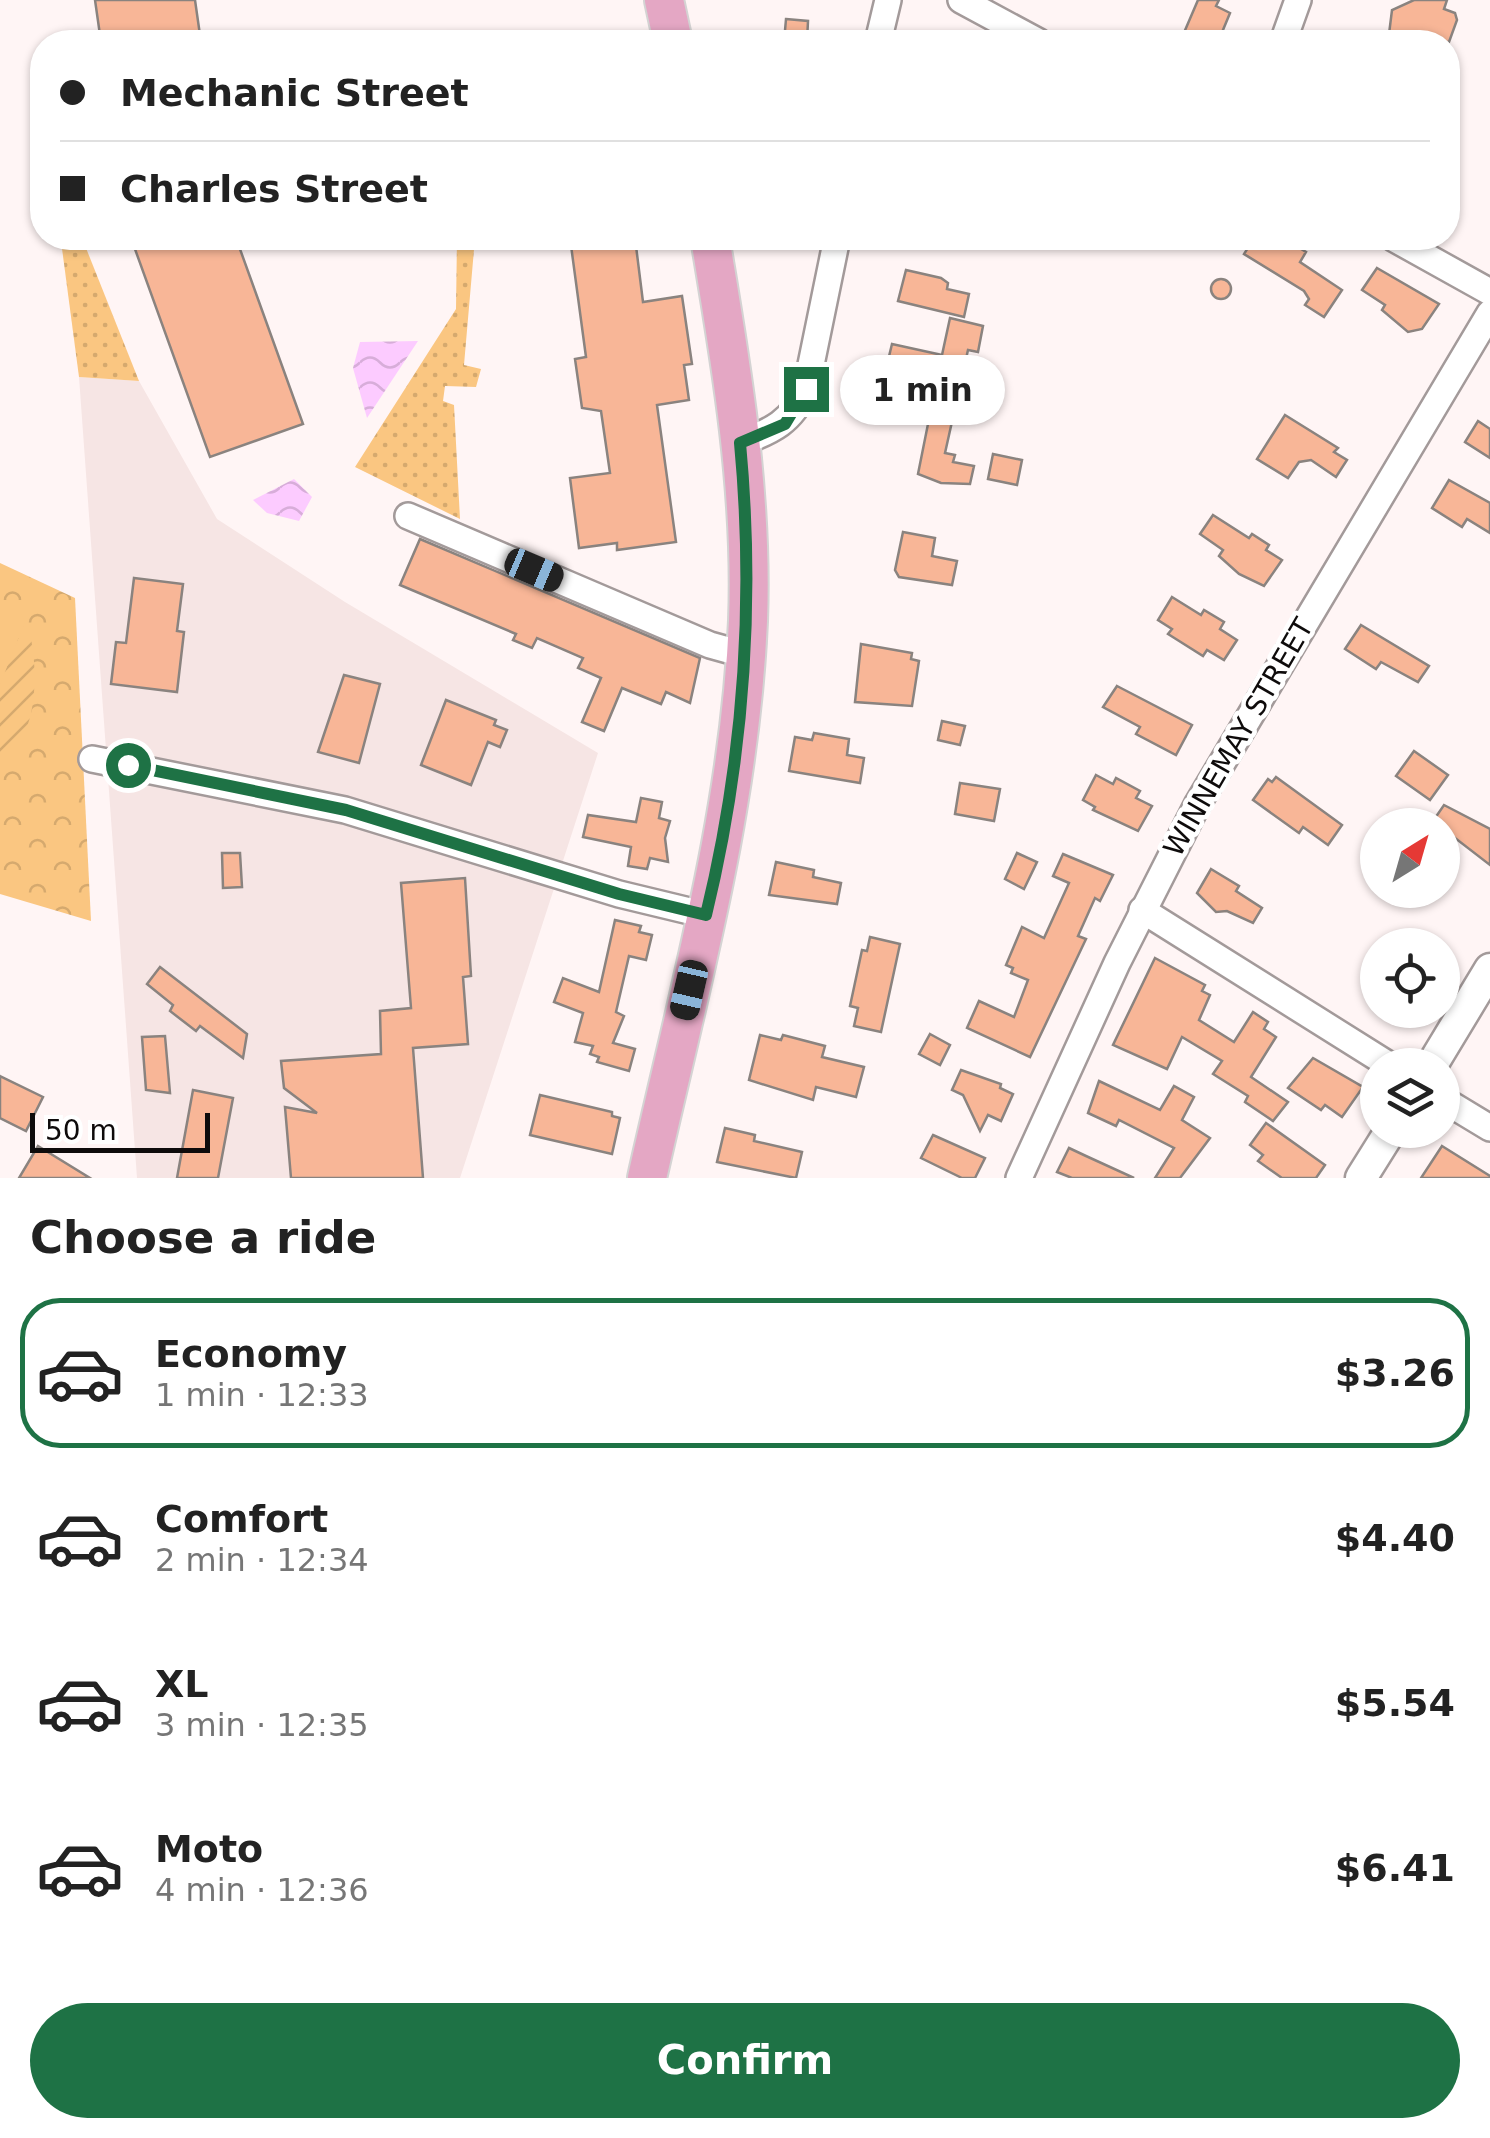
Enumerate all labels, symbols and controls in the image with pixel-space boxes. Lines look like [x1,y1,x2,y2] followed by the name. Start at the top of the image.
[120,71,469,115] text: Mechanic Street
[120,167,428,211] text: Charles Street
[841,354,1006,424] callout: 1 min
[784,367,829,412] route end
[872,371,973,409] text: 1 min
[501,544,567,596] car
[1157,612,1321,862] street label: WINNEMAY STREET
[106,743,151,788] route start
[1360,808,1460,908] north arrow
[1360,808,1460,1148] map controls
[1360,928,1460,1028] button: locate
[668,957,710,1023] car
[1360,1048,1460,1148] button: layers
[30,1108,210,1152] scale bar
[45,1114,117,1147] text: 50 m
[30,1211,376,1264] text: Choose a ride
[35,1328,125,1418] icon: car
[155,1332,347,1376] text: Economy
[1335,1351,1455,1395] text: $3.26
[155,1376,369,1414] text: 1 min · 12:33
[35,1493,125,1583] icon: car
[155,1497,328,1541] text: Comfort
[1335,1516,1455,1560] text: $4.40
[155,1541,369,1579] text: 2 min · 12:34
[35,1658,125,1748] icon: car
[155,1662,209,1706] text: XL
[1335,1681,1455,1725] text: $5.54
[155,1706,369,1744] text: 3 min · 12:35
[35,1823,125,1913] icon: car
[155,1827,263,1871] text: Moto
[1335,1846,1455,1890] text: $6.41
[155,1871,369,1909] text: 4 min · 12:36
[30,2003,1460,2118] button: Confirm

